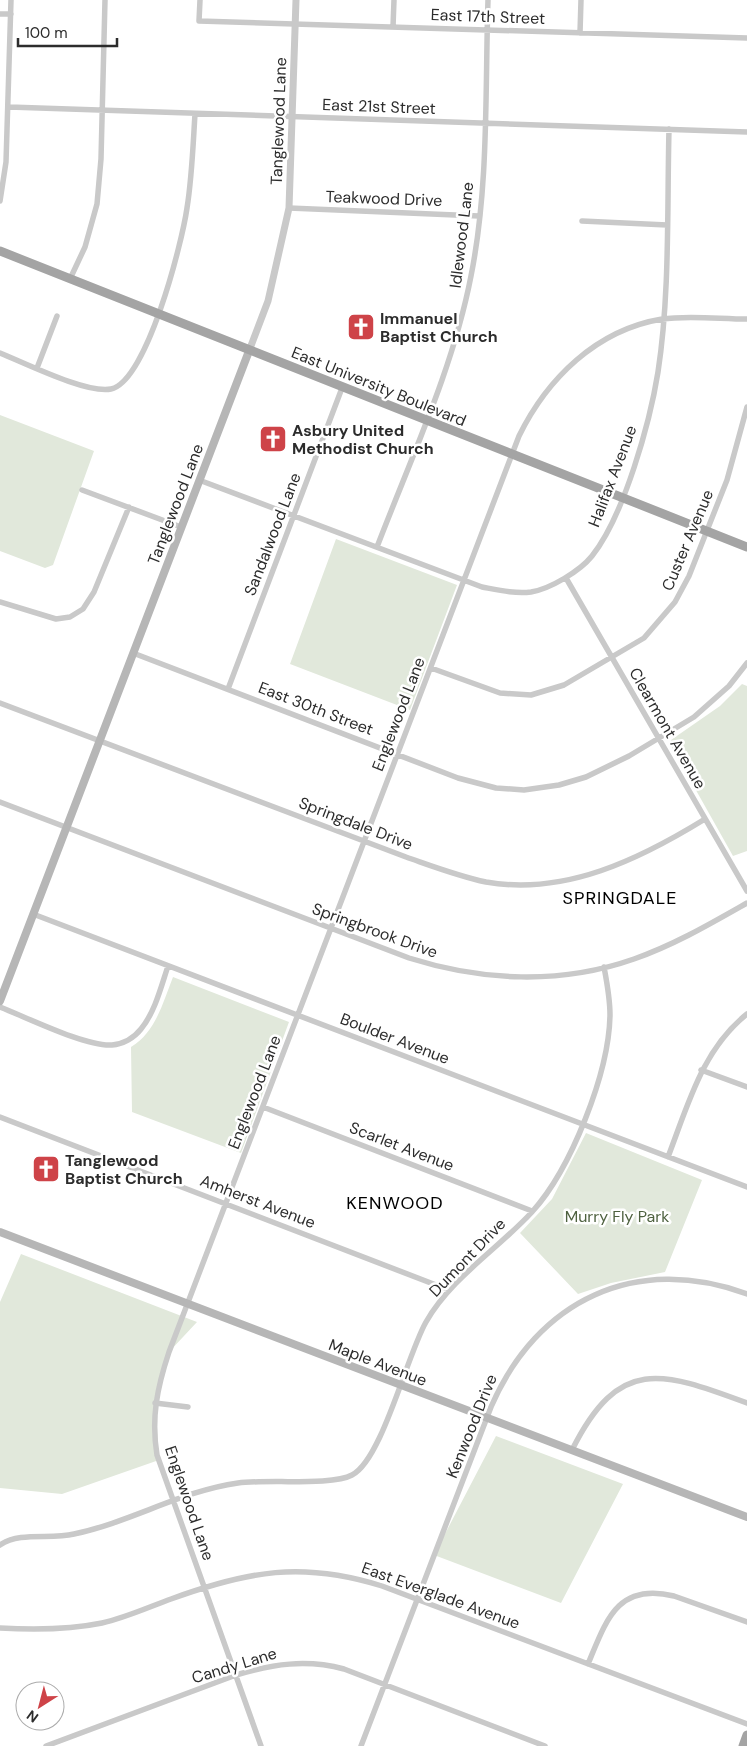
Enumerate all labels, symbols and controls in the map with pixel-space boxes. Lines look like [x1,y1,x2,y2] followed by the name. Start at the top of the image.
[430,4,546,29] street label: East 17th Street
[18,15,116,47] scale bar
[25,23,68,43] text: 100 m
[266,57,291,185] street label: Tanglewood Lane
[322,94,436,119] street label: East 21st Street
[445,181,478,289] street label: Idlewood Lane
[325,186,443,211] street label: Teakwood Drive
[380,308,498,347] place label: Immanuel Baptist Church
[346,312,376,342] church icon: Immanuel Baptist Church
[288,342,469,431] street label: East University Boulevard
[292,420,434,459] place label: Asbury United Methodist Church
[583,422,642,530] street label: Halifax Avenue
[258,424,288,454] church icon: Asbury United Methodist Church
[143,441,208,567] street label: Tanglewood Lane
[239,470,306,599] street label: Sandalwood Lane
[657,486,718,594] street label: Custer Avenue
[367,654,430,774] street label: Englewood Lane
[624,664,711,793] street label: Clearmont Avenue
[255,677,376,740] street label: East 30th Street
[296,792,416,855] street label: Springdale Drive
[563,886,677,910] district label: SPRINGDALE
[309,898,440,963] street label: Springbrook Drive
[337,1008,453,1069] street label: Boulder Avenue
[223,1032,286,1152] street label: Englewood Lane
[347,1117,457,1176] street label: Scarlet Avenue
[65,1150,183,1189] place label: Tanglewood Baptist Church
[31,1154,61,1184] church icon: Tanglewood Baptist Church
[197,1170,318,1233] street label: Amherst Avenue
[346,1191,444,1215] district label: KENWOOD
[565,1206,669,1227] park label: Murry Fly Park
[425,1214,510,1301] street label: Dumont Drive
[326,1334,430,1391] street label: Maple Avenue
[441,1371,502,1481] street label: Kenwood Drive
[160,1443,219,1563] street label: Englewood Lane
[359,1557,523,1634] street label: East Everglade Avenue
[189,1643,279,1688] street label: Candy Lane
[15,1681,65,1731] north arrow
[23,1706,42,1727] text: N

